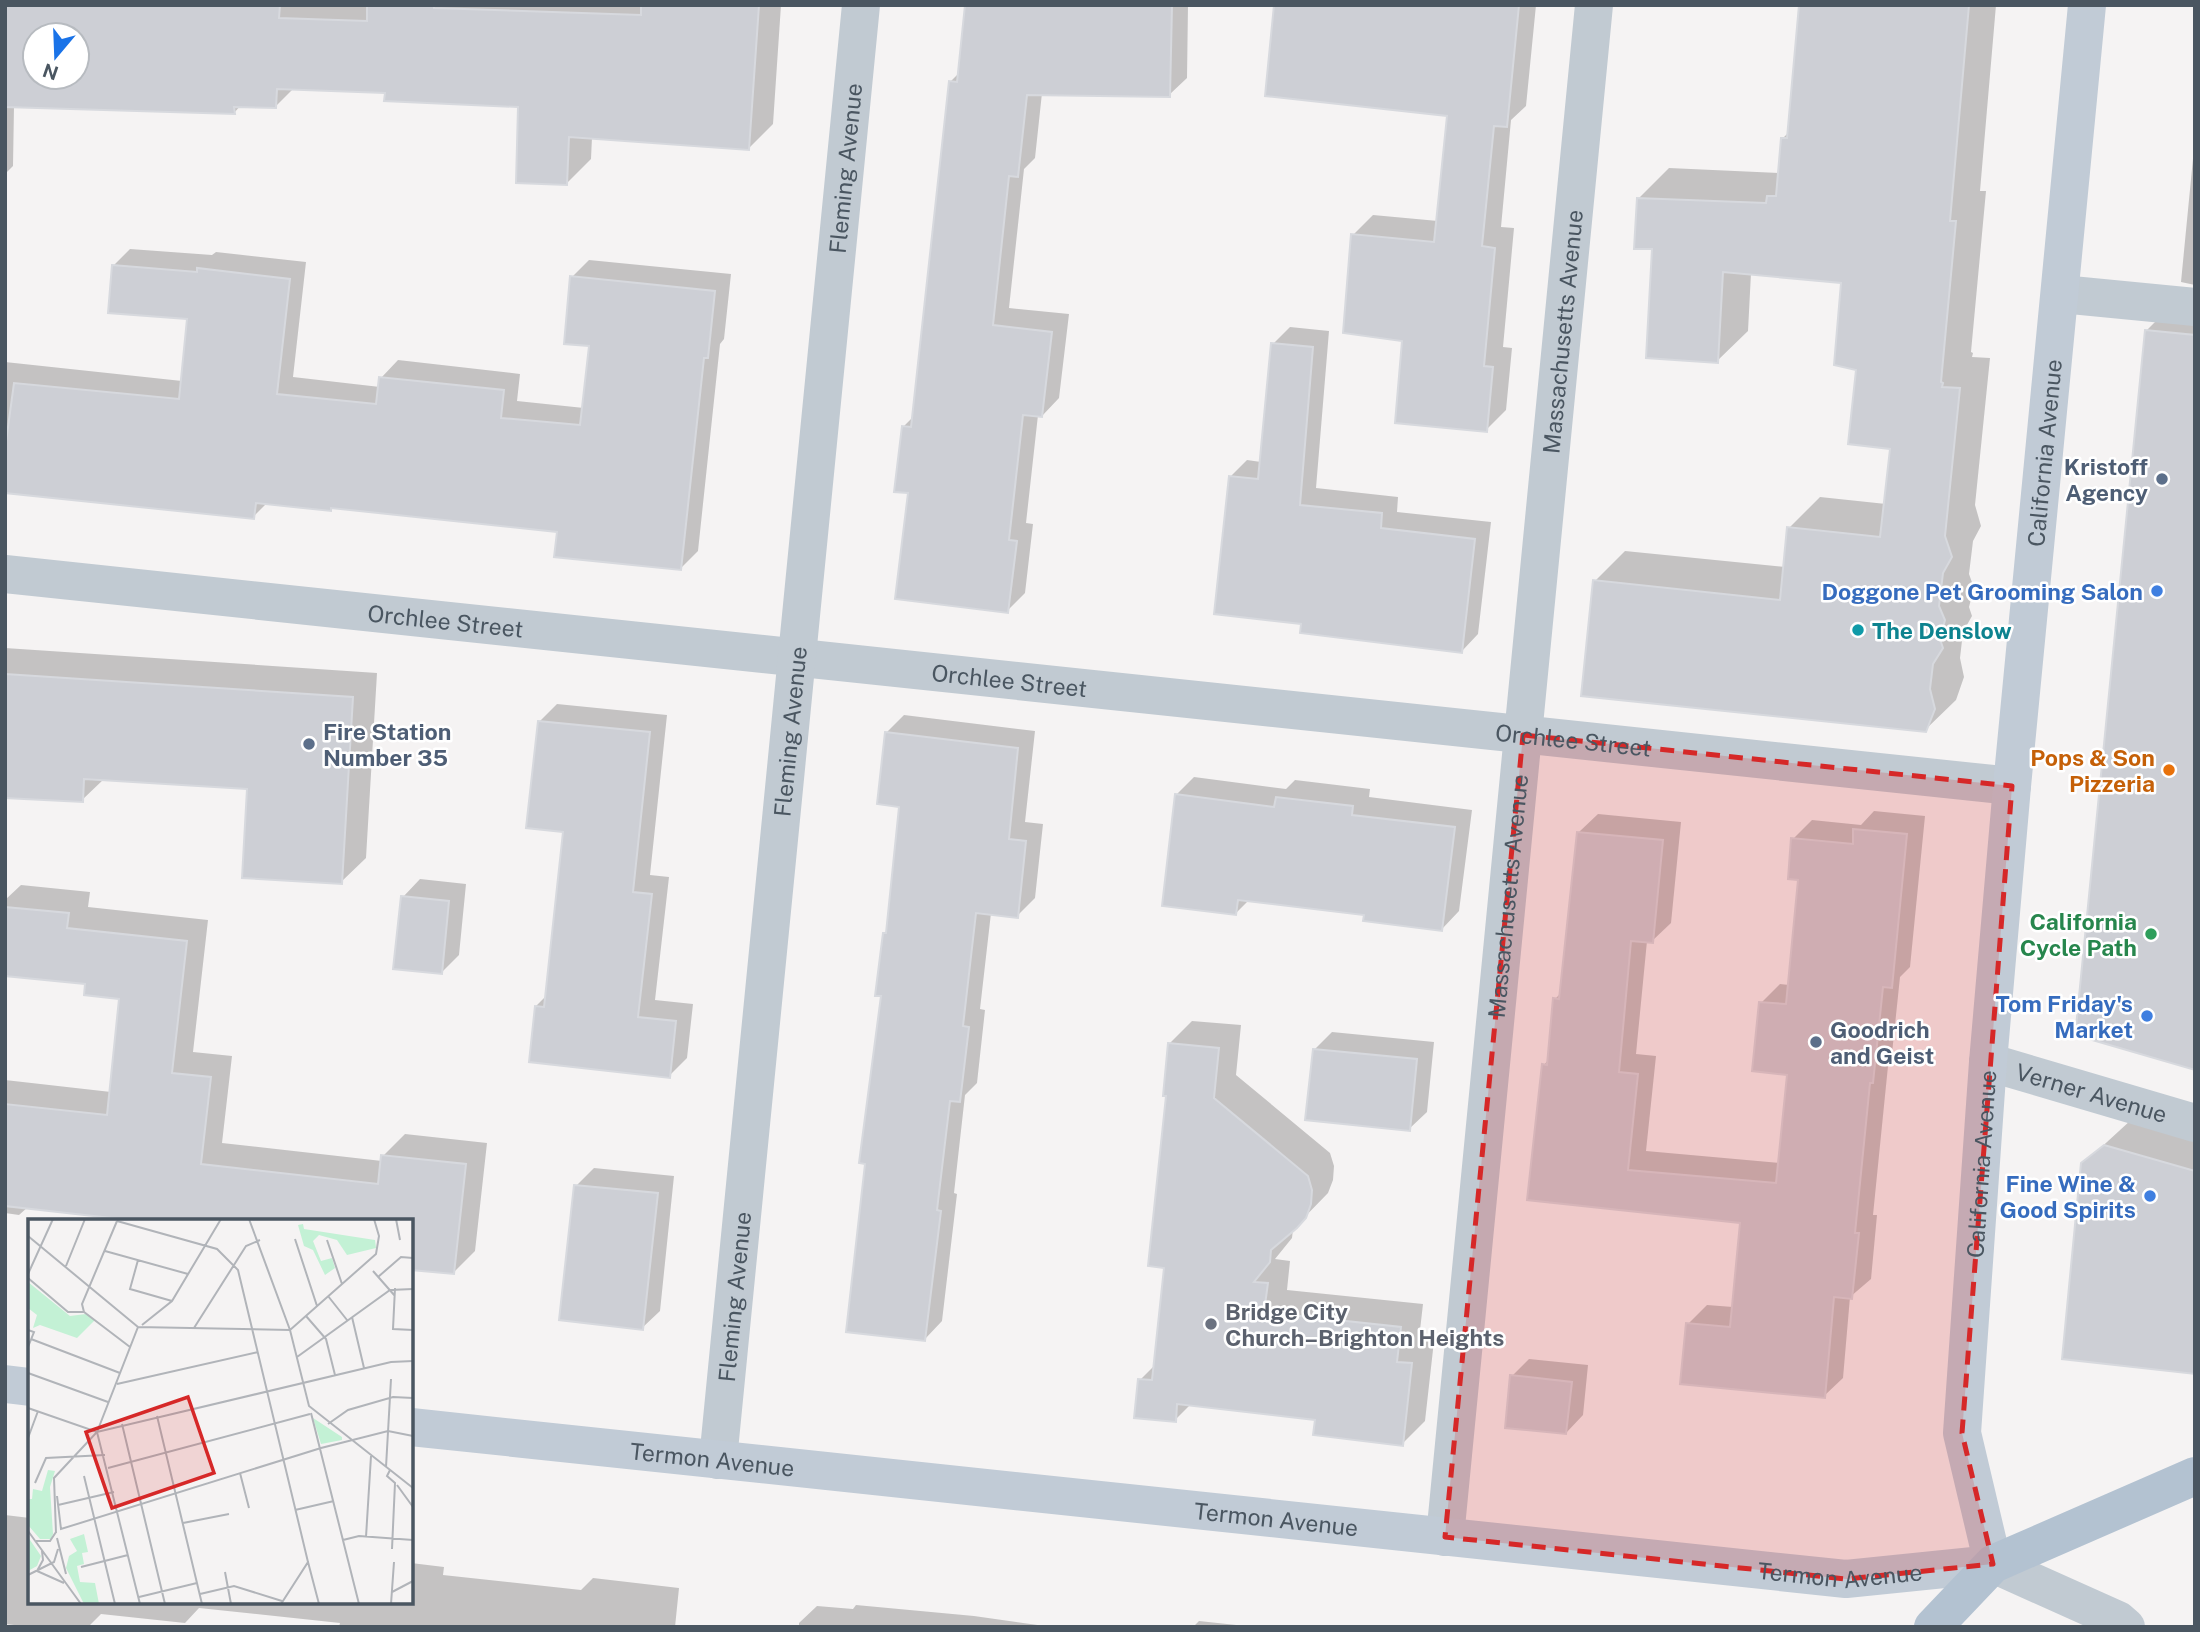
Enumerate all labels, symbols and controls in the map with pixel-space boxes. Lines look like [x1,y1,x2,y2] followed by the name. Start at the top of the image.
[21,21,91,91] north arrow
[40,59,61,85] text: N
[823,82,867,255] street label: Fleming Avenue
[1537,208,1588,455] street label: Massachusetts Avenue
[2022,358,2066,548] street label: California Avenue
[2064,453,2148,506] place label: Kristoff Agency
[2154,471,2170,487] marker: Kristoff Agency
[1821,578,2143,605] place label: Doggone Pet Grooming Salon
[2149,583,2165,599] marker: Doggone Pet Grooming Salon
[366,599,525,642] street label: Orchlee Street
[1872,617,2012,644] place label: The Denslow
[1850,622,1866,638] marker: The Denslow
[768,645,811,818] street label: Fleming Avenue
[930,658,1089,702] street label: Orchlee Street
[323,718,451,771] place label: Fire Station Number 35
[1494,718,1652,761] street label: Orchlee Street
[301,736,317,752] marker: Fire Station Number 35
[2030,744,2155,797] place label: Pops & Son Pizzeria
[2161,762,2177,778] marker: Pops & Son Pizzeria
[1482,773,1533,1019] street label: Massachusetts Avenue
[2020,908,2137,961] place label: California Cycle Path
[2143,926,2159,942] marker: California Cycle Path
[1996,990,2133,1043] place label: Tom Friday's Market
[2139,1008,2155,1024] marker: Tom Friday's Market
[1830,1016,1934,1069] place label: Goodrich and Geist
[1808,1034,1824,1050] marker: Goodrich and Geist
[2013,1057,2170,1128] street label: Verner Avenue
[1961,1069,2001,1259] street label: California Avenue
[2000,1170,2136,1223] place label: Fine Wine & Good Spirits
[2142,1188,2158,1204] marker: Fine Wine & Good Spirits
[712,1210,756,1383] street label: Fleming Avenue
[28,1219,413,1604] inset map
[1225,1298,1504,1351] place label: Bridge City Church–Brighton Heights
[1203,1316,1219,1332] marker: Bridge City Church–Brighton Heights
[629,1437,796,1481] street label: Termon Avenue
[1193,1497,1360,1541] street label: Termon Avenue
[1757,1556,1923,1593] street label: Termon Avenue

